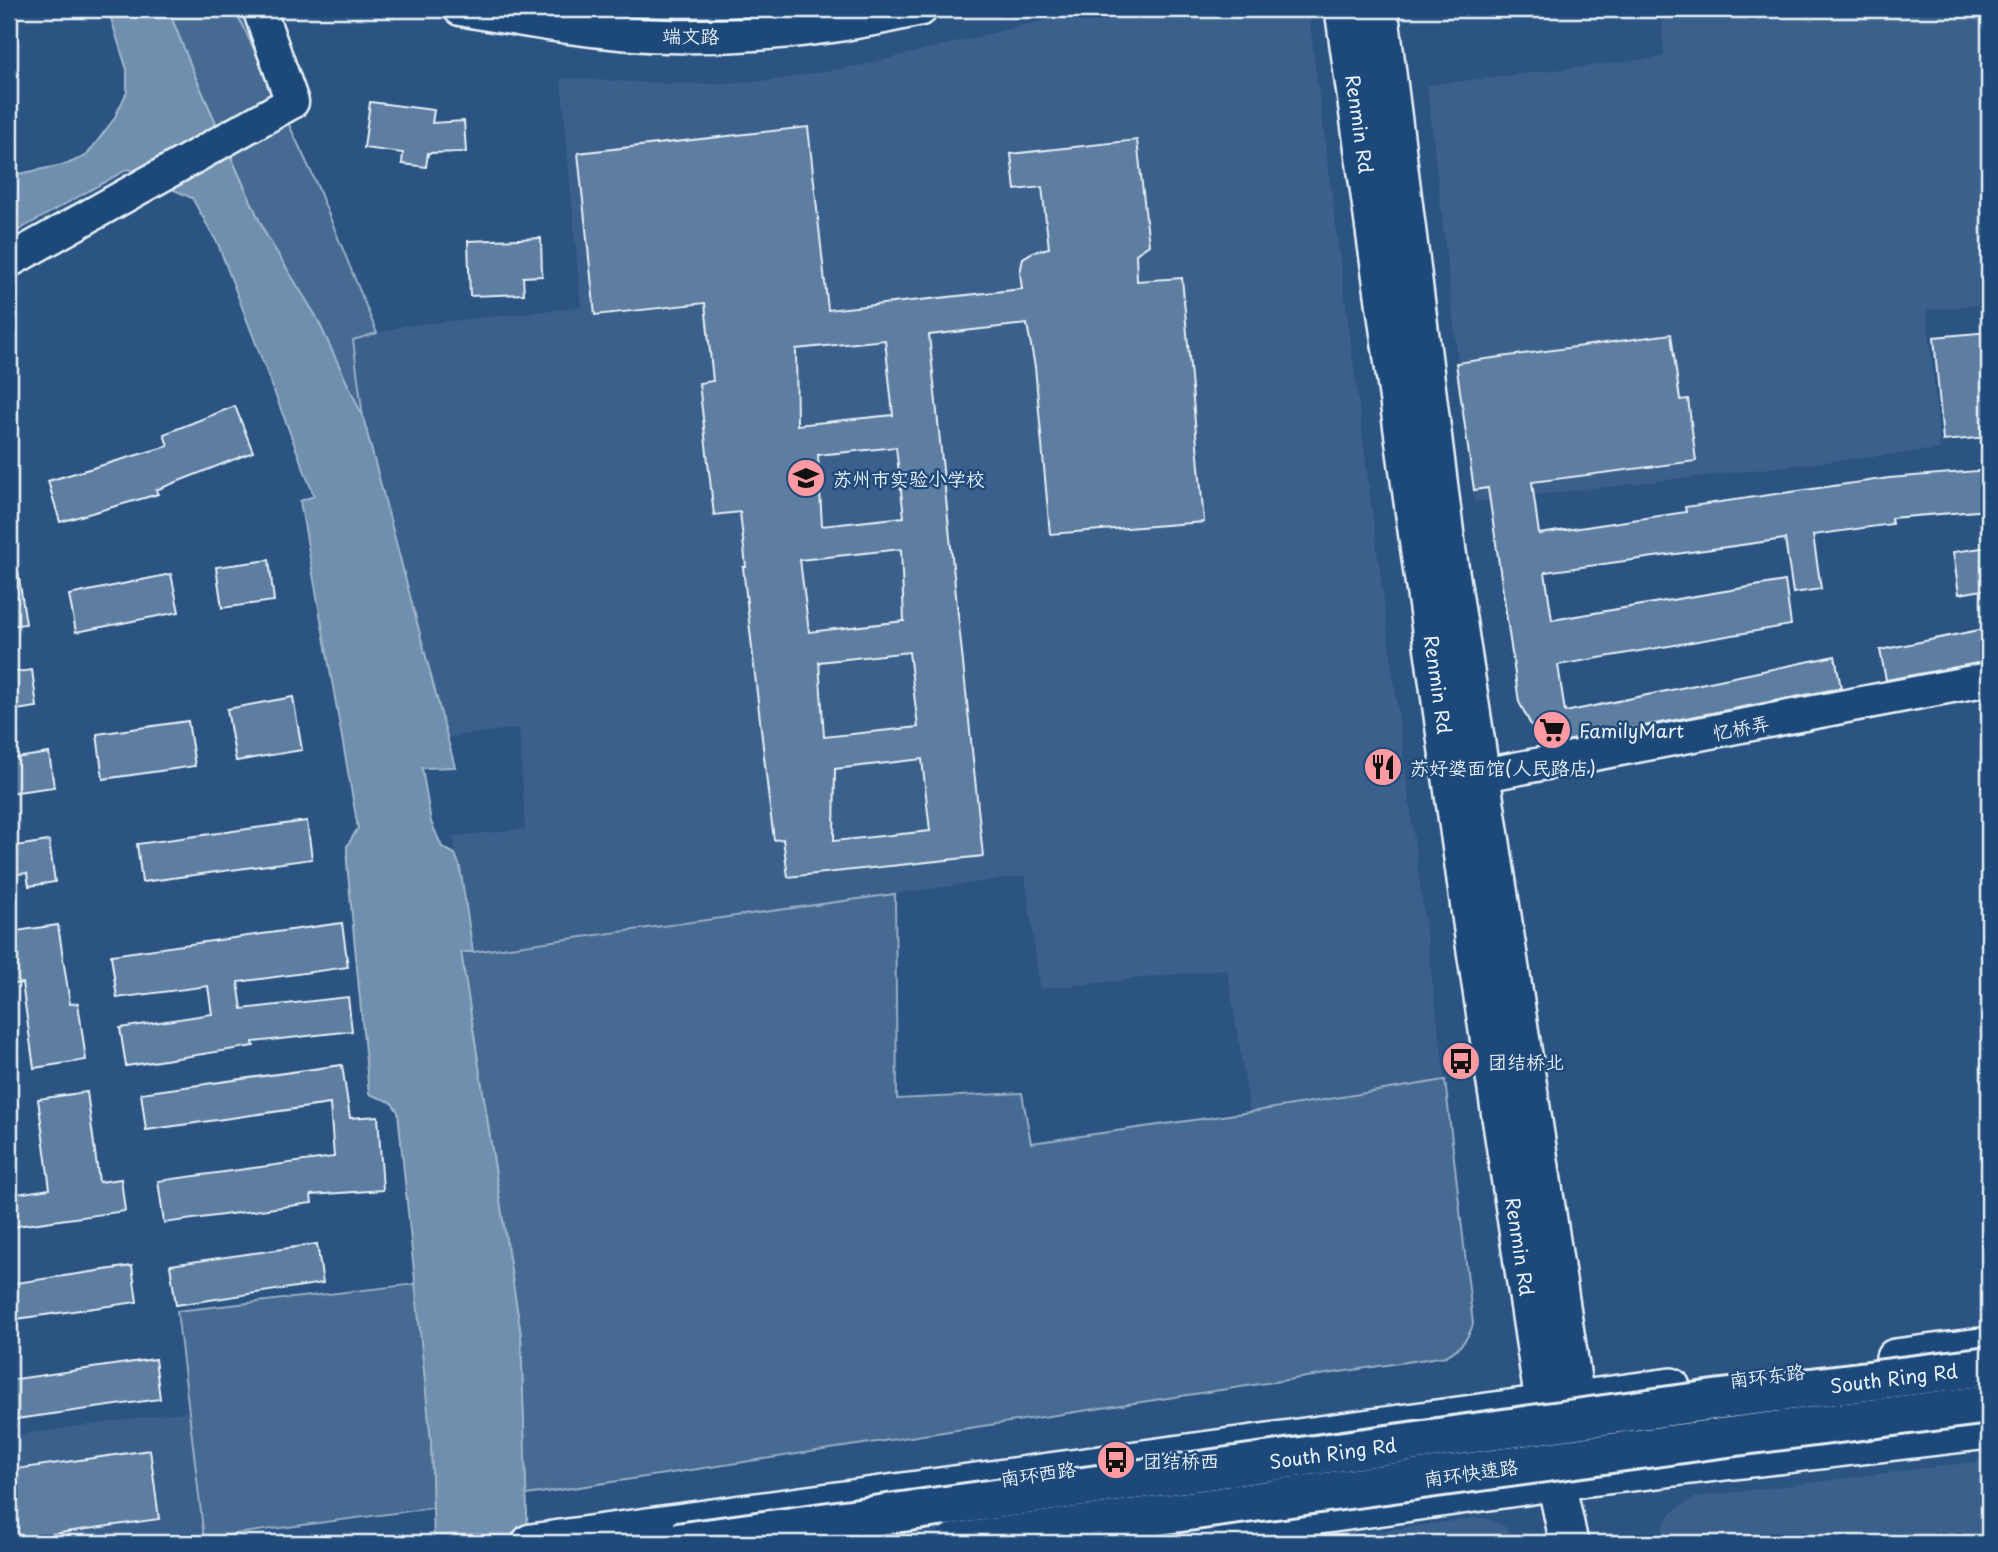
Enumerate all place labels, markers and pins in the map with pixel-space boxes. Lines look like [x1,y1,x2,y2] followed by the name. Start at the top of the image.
[785,457,827,499] school or university icon: 苏州市实验小学校
[833,464,985,492] place label: 苏州市实验小学校
[1531,709,1573,751] supermarket icon: FamilyMart
[1579,716,1684,744] place label: FamilyMart
[1362,746,1404,788] restaurant icon: 苏好婆面馆(人民路店)
[1410,753,1596,781] place label: 苏好婆面馆(人民路店)
[1440,1040,1482,1082] bus stop icon: 团结桥北
[1488,1047,1564,1075] place label: 团结桥北
[1095,1439,1137,1481] bus stop icon: 团结桥西
[1143,1446,1219,1474] place label: 团结桥西

